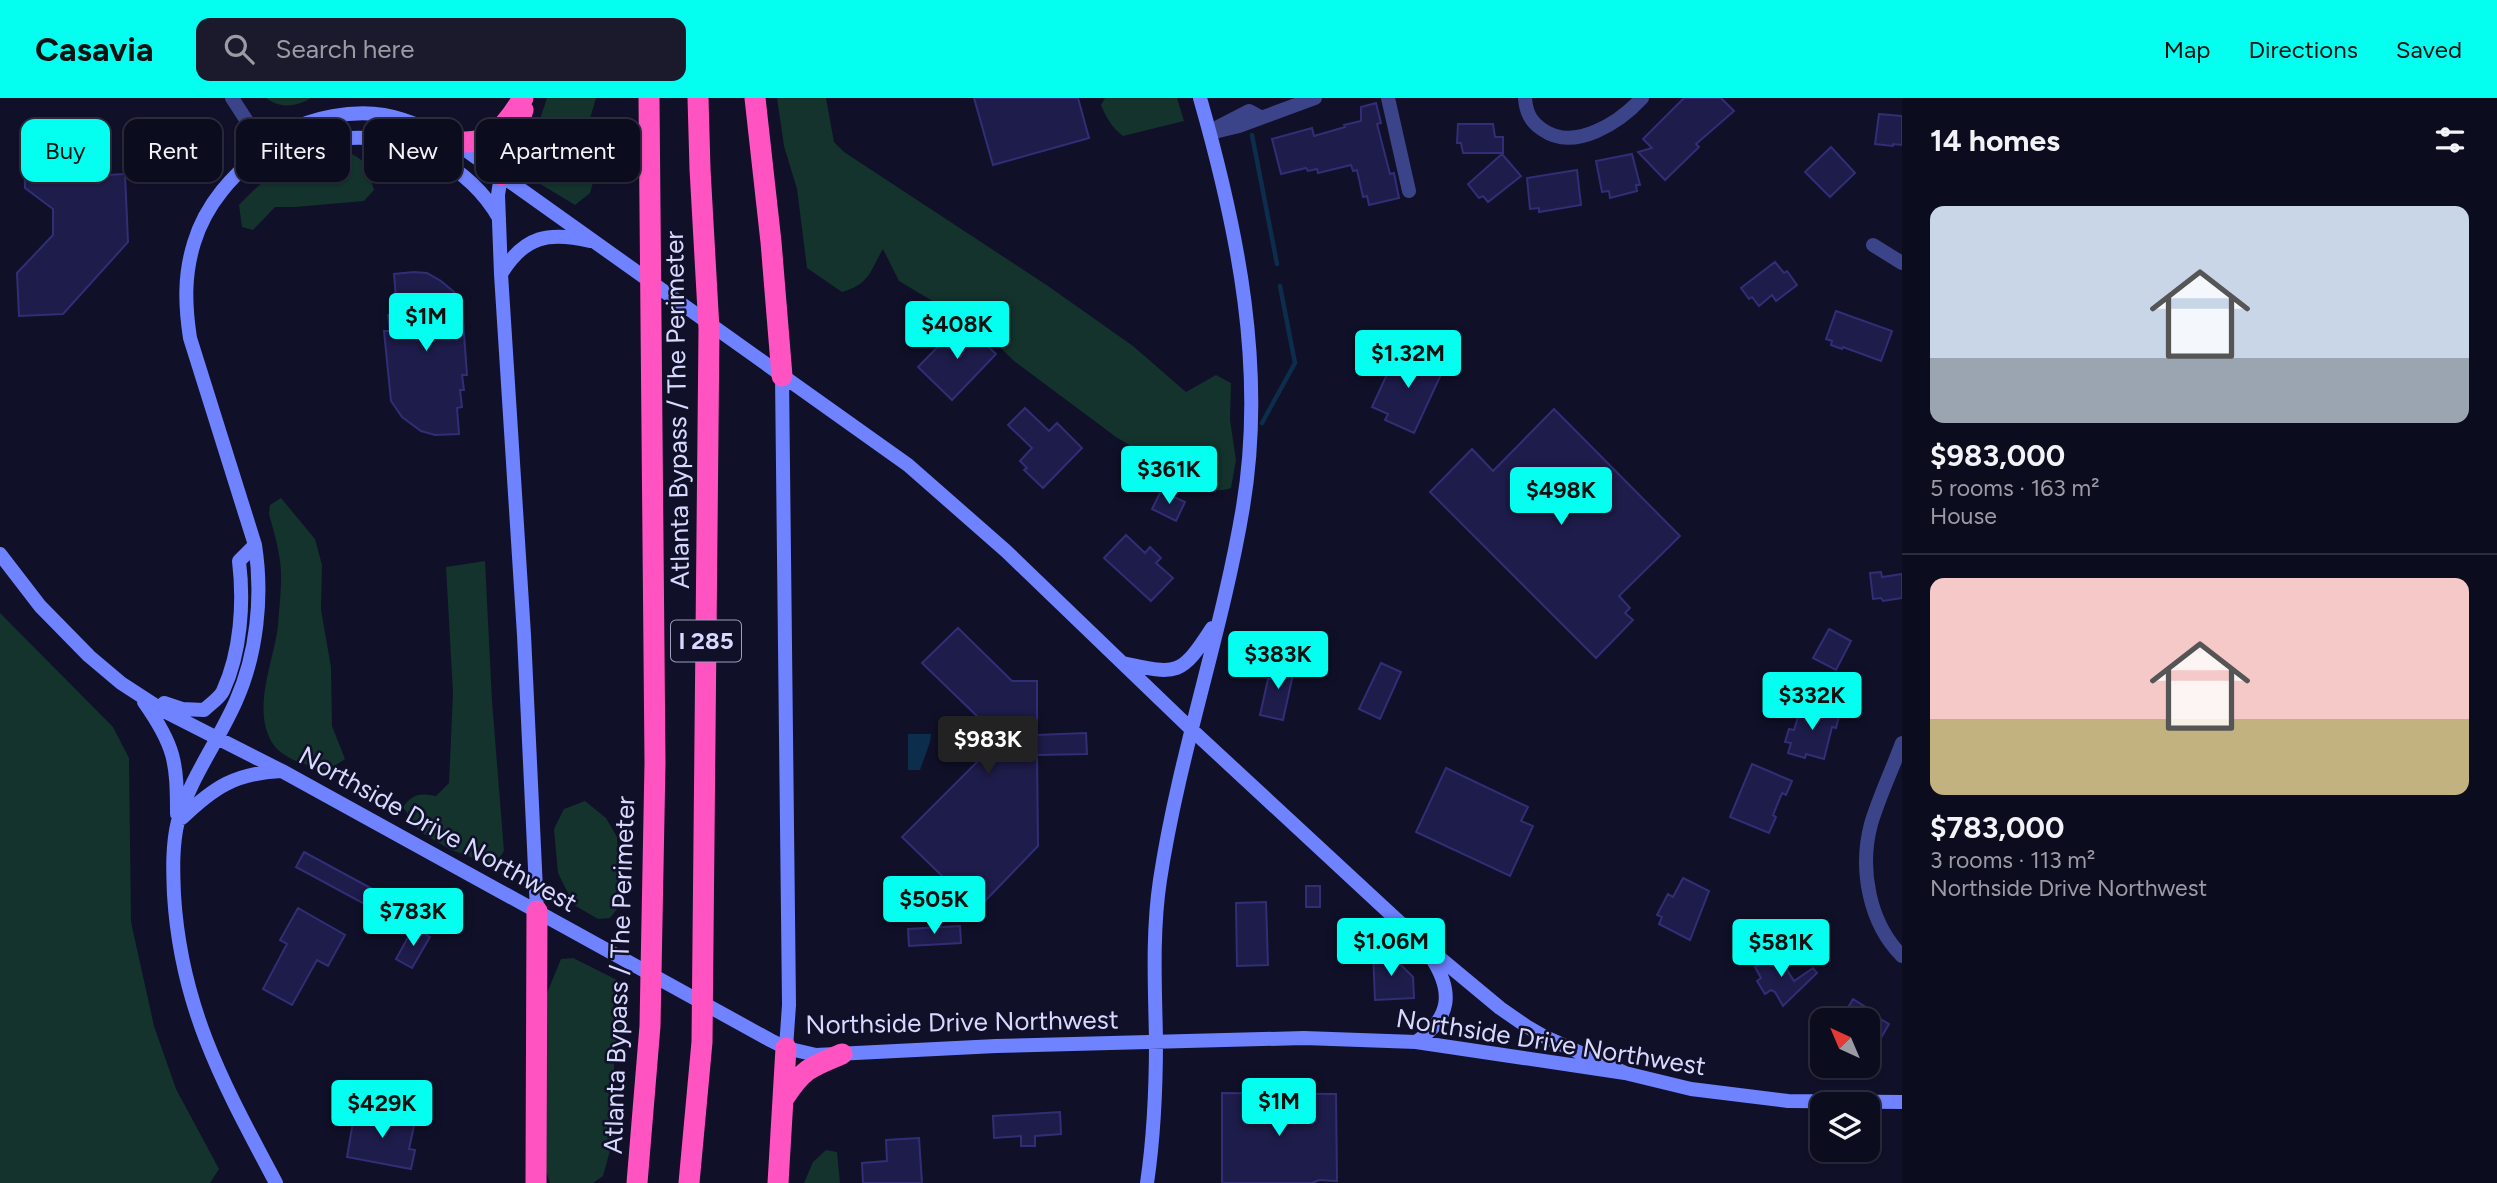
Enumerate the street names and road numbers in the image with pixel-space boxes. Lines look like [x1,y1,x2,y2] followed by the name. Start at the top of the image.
[658,230,696,589] street label: Atlanta Bypass / The Perimeter
[671,620,741,662] road number: I 285
[293,739,583,919] street label: Northside Drive Northwest
[597,795,641,1154] street label: Atlanta Bypass / The Perimeter
[1394,1002,1708,1082] street label: Northside Drive Northwest
[805,1003,1119,1041] street label: Northside Drive Northwest

